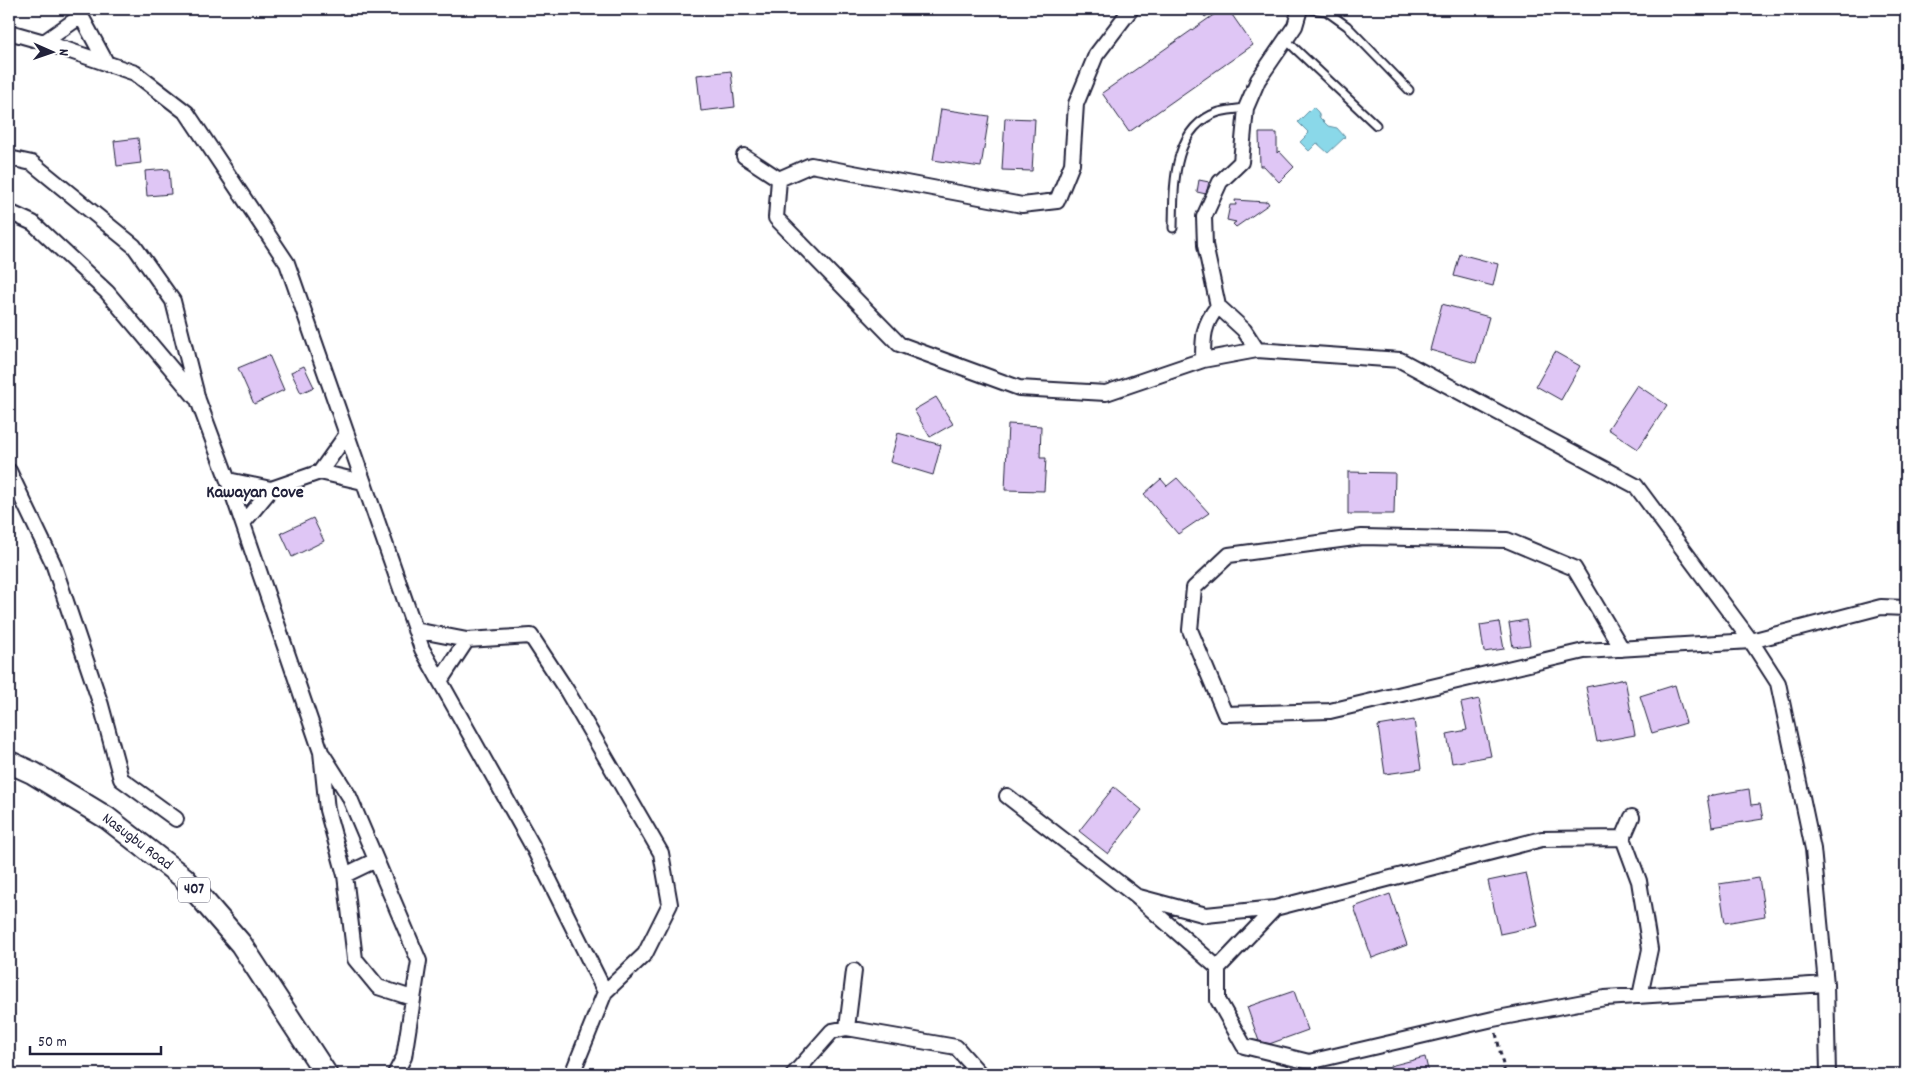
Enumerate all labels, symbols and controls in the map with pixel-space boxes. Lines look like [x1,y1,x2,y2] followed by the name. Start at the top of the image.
[28,28,78,78] north arrow
[53,49,73,56] text: N
[206,481,304,506] district label: Kawayan Cove
[97,808,177,876] street label: Nasugbu Road
[178,878,210,902] road number: 407
[30,1023,161,1055] scale bar
[38,1032,67,1054] text: 50 m

